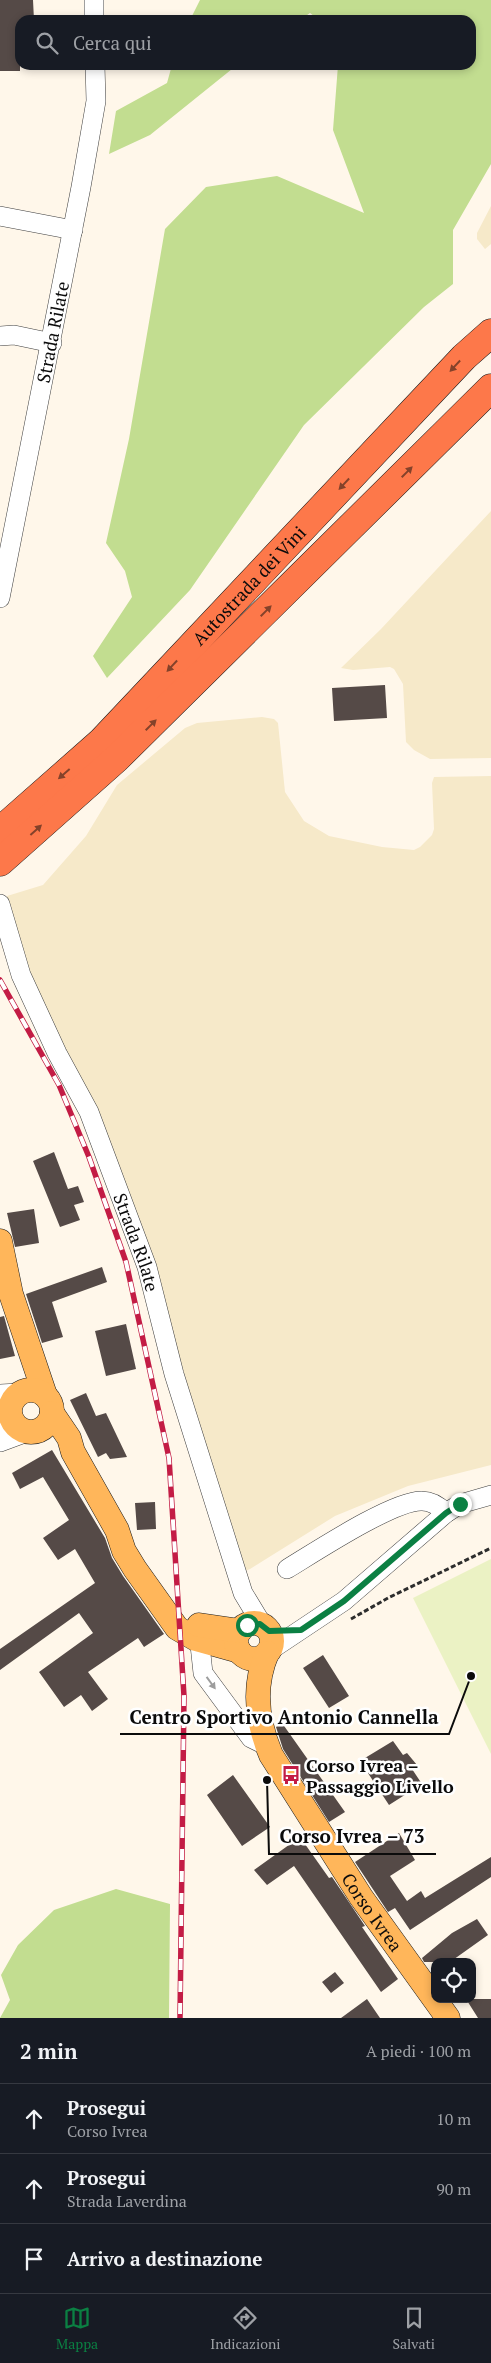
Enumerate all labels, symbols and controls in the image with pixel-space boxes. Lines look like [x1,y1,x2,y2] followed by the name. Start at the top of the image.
[15,15,476,70] search box
[33,29,61,57] icon: search
[73,30,152,55] text: Cerca qui
[31,279,74,385] street label: Strada Rilate
[449,360,461,372] one-way arrow
[400,466,412,478] one-way arrow
[338,478,350,490] one-way arrow
[187,520,311,650] street label: Autostrada dei Vini
[260,605,272,617] one-way arrow
[166,660,178,672] one-way arrow
[144,719,156,731] one-way arrow
[58,768,70,779] one-way arrow
[30,824,42,836] one-way arrow
[108,1190,165,1294] street label: Strada Rilate
[449,1493,472,1516] route end
[236,1614,259,1637] route start
[205,1677,215,1690] one-way arrow
[120,1700,449,1734] callout: Centro Sportivo Antonio Cannella
[129,1704,439,1729] text: Centro Sportivo Antonio Cannella
[306,1753,454,1798] place label: Corso Ivrea – Passaggio Livello
[280,1764,302,1786] bus stop icon: Corso Ivrea – Passaggio Livello
[269,1820,436,1854] callout: Corso Ivrea – 73
[279,1823,425,1848] text: Corso Ivrea – 73
[337,1868,408,1956] street label: Corso Ivrea
[431,1958,476,2003] map controls
[431,1958,476,2003] button: locate
[20,2037,77,2065] text: 2 min
[366,2040,471,2062] text: A piedi · 100 m
[67,2095,146,2120] text: Prosegui
[20,2105,48,2133] icon: ahead
[436,2108,471,2130] text: 10 m
[67,2120,148,2142] text: Corso Ivrea
[67,2165,146,2190] text: Prosegui
[20,2175,48,2203] icon: ahead
[436,2178,471,2200] text: 90 m
[67,2190,187,2212] text: Strada Laverdina
[20,2245,48,2273] icon: arrive
[67,2246,262,2271] text: Arrivo a destinazione
[56,2304,98,2353] tab: Mappa
[210,2304,280,2353] tab: Indicazioni
[393,2304,435,2353] tab: Salvati

